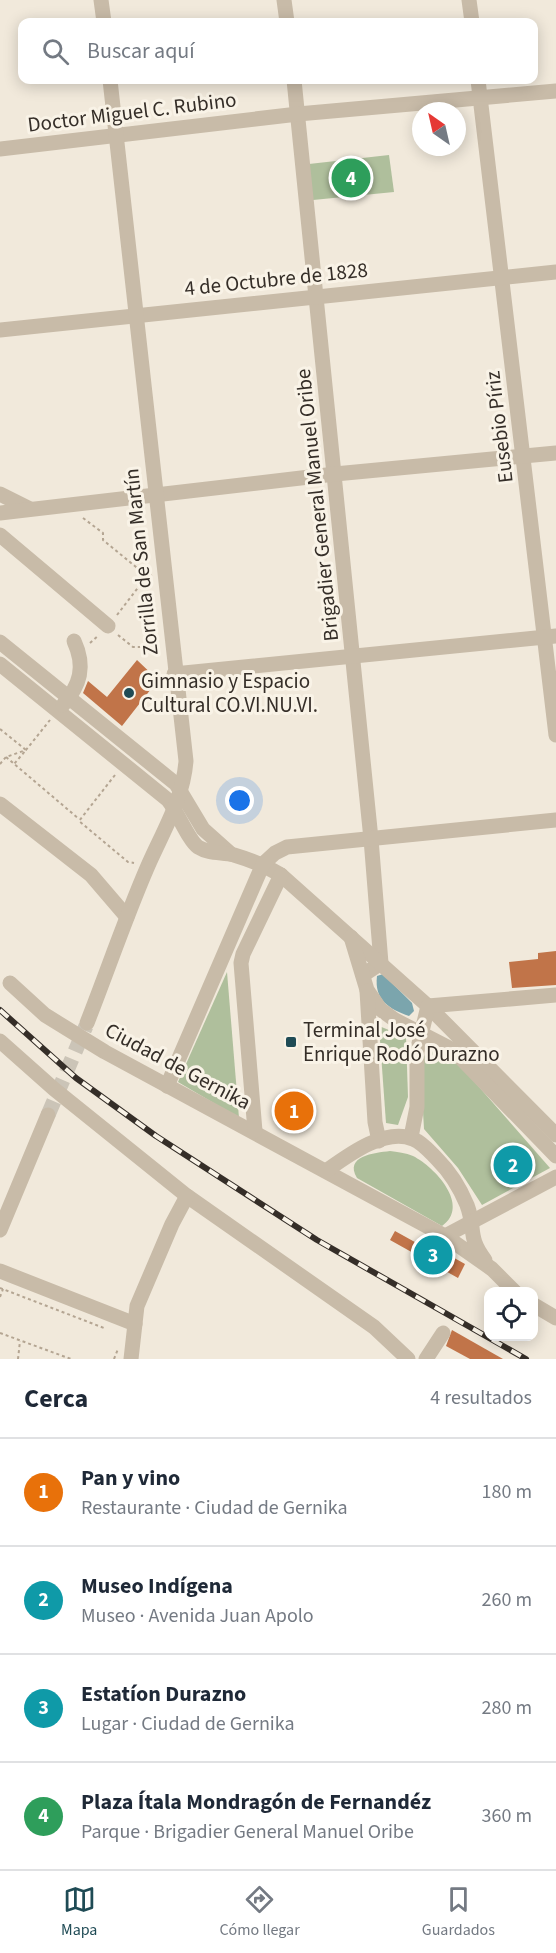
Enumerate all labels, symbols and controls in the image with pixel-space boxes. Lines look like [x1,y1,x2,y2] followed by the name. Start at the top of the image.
[18,18,538,84] search box
[39,35,72,68] icon: search
[87,35,195,67] text: Buscar aquí
[26,84,238,140] street label: Doctor Miguel C. Rubino
[412,102,466,156] north arrow
[332,156,370,201] pin: 4
[183,254,369,304] street label: 4 de Octubre de 1828
[288,367,346,643] street label: Brigadier General Manuel Oribe
[477,369,521,485] street label: Eusebio Píriz
[116,467,166,657] street label: Zorrilla de San Martín
[141,666,318,720] place label: Gimnasio y Espacio Cultural CO.VI.NU.VI.
[122,686,136,700] marker: Gimnasio y Espacio Cultural CO.VI.NU.VI.
[225,786,254,815] your location
[100,1015,256,1117] street label: Ciudad de Gernika
[303,1015,500,1069] place label: Terminal José Enrique Rodó Durazno
[284,1035,298,1049] marker: Terminal José Enrique Rodó Durazno
[274,1088,314,1134] pin: 1
[494,1142,532,1188] pin: 2
[414,1232,452,1278] pin: 3
[484,1287,538,1341] map controls
[484,1287,538,1341] button: locate
[24,1380,88,1417] text: Cerca
[430,1384,532,1412] text: 4 resultados
[81,1462,180,1494] text: Pan y vino
[38,1478,49,1506] text: 1
[482,1478,532,1506] text: 180 m
[81,1494,348,1522] text: Restaurante · Ciudad de Gernika
[81,1570,233,1602] text: Museo Indígena
[38,1586,49,1614] text: 2
[482,1586,532,1614] text: 260 m
[81,1602,314,1630] text: Museo · Avenida Juan Apolo
[81,1678,246,1710] text: Estatíon Durazno
[38,1694,49,1722] text: 3
[482,1694,532,1722] text: 280 m
[81,1710,295,1738] text: Lugar · Ciudad de Gernika
[81,1786,431,1818] text: Plaza Ítala Mondragón de Fernandéz
[38,1802,49,1830] text: 4
[482,1802,532,1830] text: 360 m
[81,1818,414,1846] text: Parque · Brigadier General Manuel Oribe
[61,1883,97,1941] tab: Mapa
[219,1883,300,1941] tab: Cómo llegar
[422,1883,495,1941] tab: Guardados

